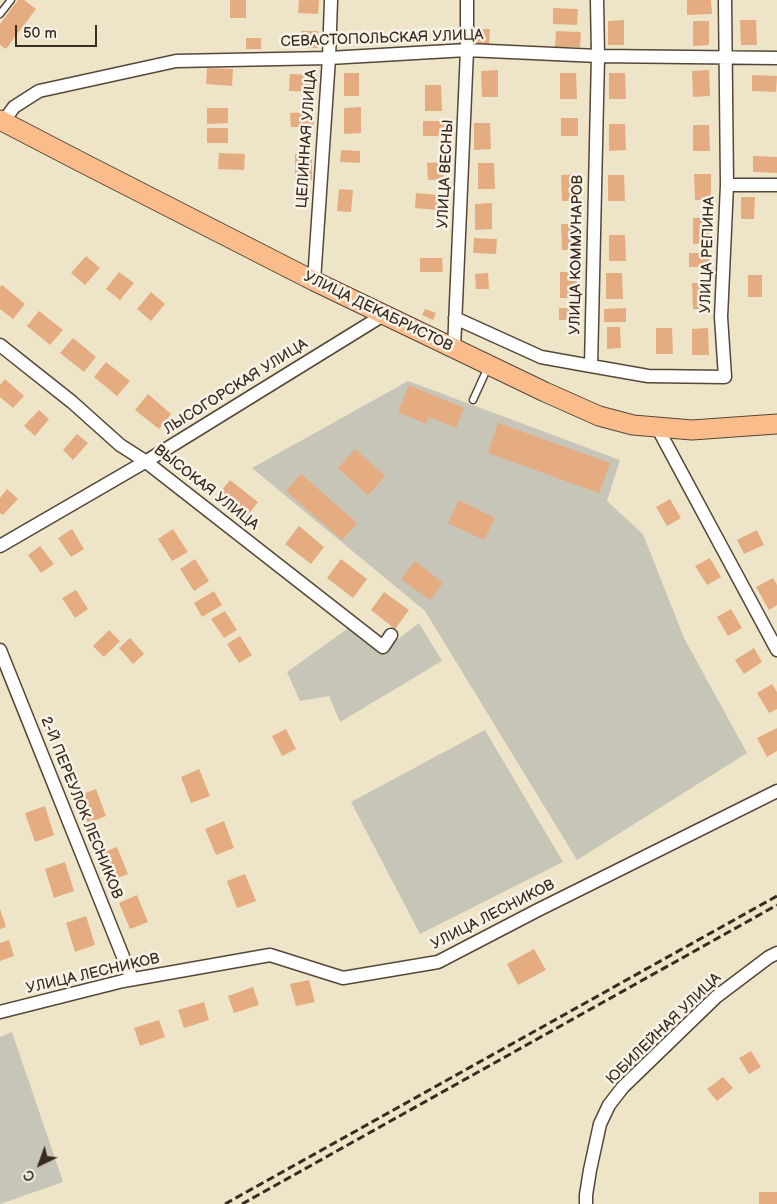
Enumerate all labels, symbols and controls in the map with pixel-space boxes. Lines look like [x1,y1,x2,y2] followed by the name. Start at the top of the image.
[18,15,100,47] scale bar
[23,24,57,43] text: 50 m
[280,26,484,52] street label: СЕВАСТОПОЛЬСКАЯ УЛИЦА
[293,69,321,209] street label: ЦЕЛИННАЯ УЛИЦА
[434,119,458,229] street label: УЛИЦА ВЕСНЫ
[567,175,587,335] street label: УЛИЦА КОММУНАРОВ
[697,196,719,314] street label: УЛИЦА РЕПИНА
[301,268,455,356] street label: УЛИЦА ДЕКАБРИСТОВ
[161,335,311,439] street label: ЛЫСОГОРСКАЯ УЛИЦА
[150,441,262,535] street label: ВЫСОКАЯ УЛИЦА
[36,714,126,902] street label: 2-Й ПЕРЕУЛОК ЛЕСНИКОВ
[428,876,558,954] street label: УЛИЦА ЛЕСНИКОВ
[24,950,162,998] street label: УЛИЦА ЛЕСНИКОВ
[603,970,725,1088] street label: ЮБИЛЕЙНАЯ УЛИЦА
[15,1139,65,1189] north arrow
[20,1166,39,1185] text: С

